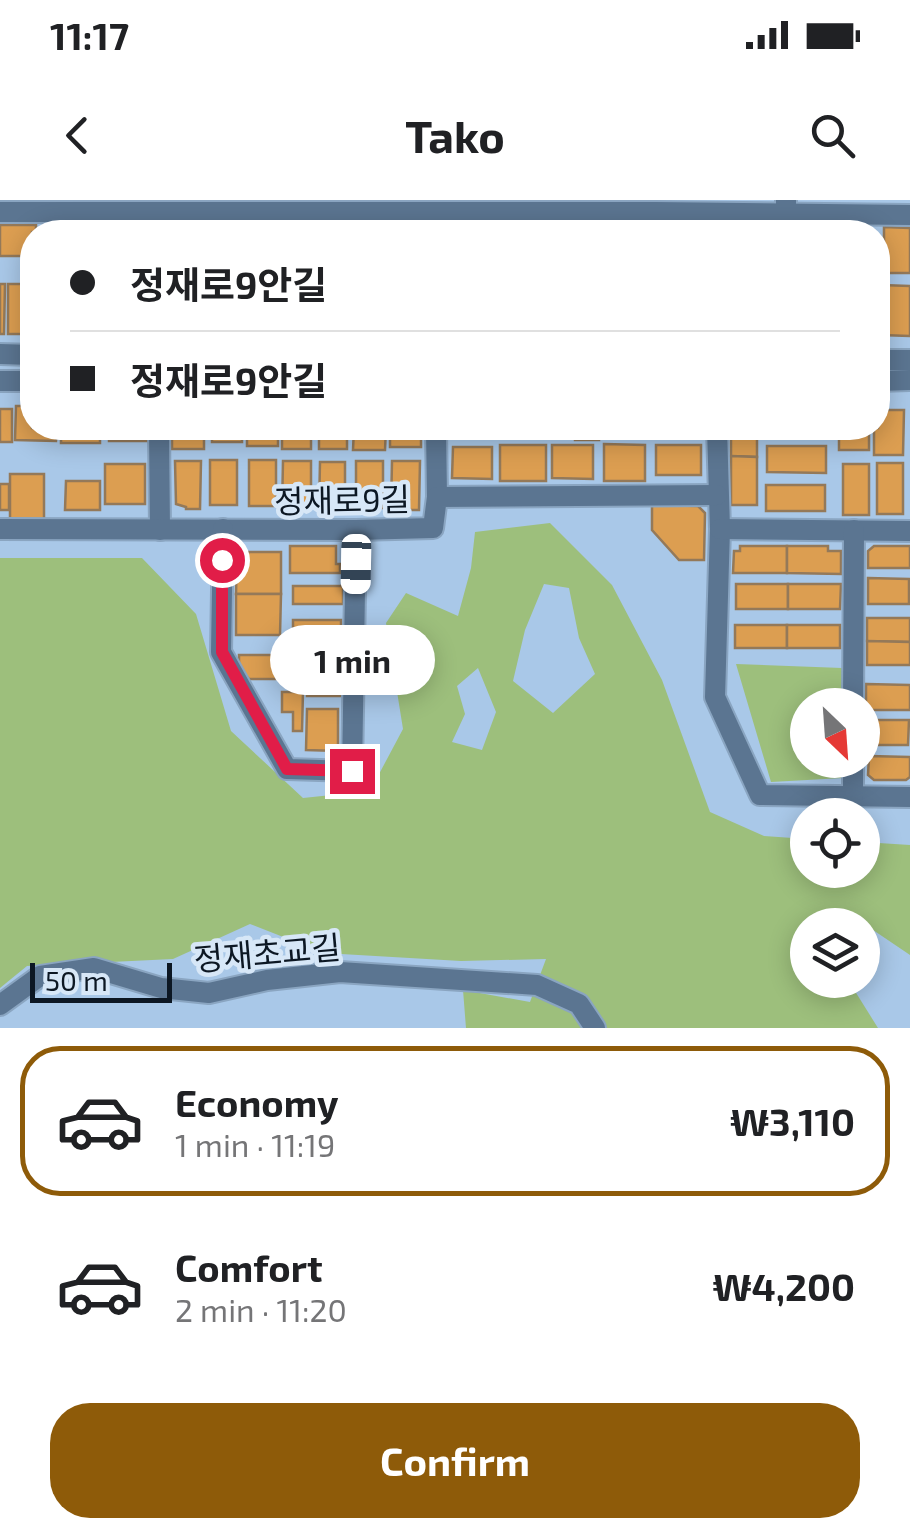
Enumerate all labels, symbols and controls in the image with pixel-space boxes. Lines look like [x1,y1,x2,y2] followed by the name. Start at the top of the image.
[50,12,129,58] text: 11:17
[50,108,105,163] icon: back
[405,108,505,162] text: Tako
[805,108,860,163] icon: search
[130,261,327,307] text: 정재로9안길
[130,357,327,403] text: 정재로9안길
[274,479,410,519] street label: 정재로9길
[340,534,372,594] car
[200,538,245,583] route start
[270,626,434,696] callout: 1 min
[314,641,391,679] text: 1 min
[790,688,880,778] north arrow
[790,688,880,998] map controls
[330,749,375,794] route end
[790,798,880,888] button: locate
[790,908,880,998] button: layers
[192,927,342,977] street label: 정재초교길
[30,958,172,1003] scale bar
[45,963,108,997] text: 50 m
[55,1076,145,1166] icon: car
[175,1079,339,1125] text: Economy
[730,1098,855,1144] text: ₩3,110
[175,1125,335,1163] text: 1 min · 11:19
[55,1241,145,1331] icon: car
[175,1244,323,1290] text: Comfort
[712,1263,855,1309] text: ₩4,200
[175,1290,347,1328] text: 2 min · 11:20
[50,1403,860,1518] button: Confirm

